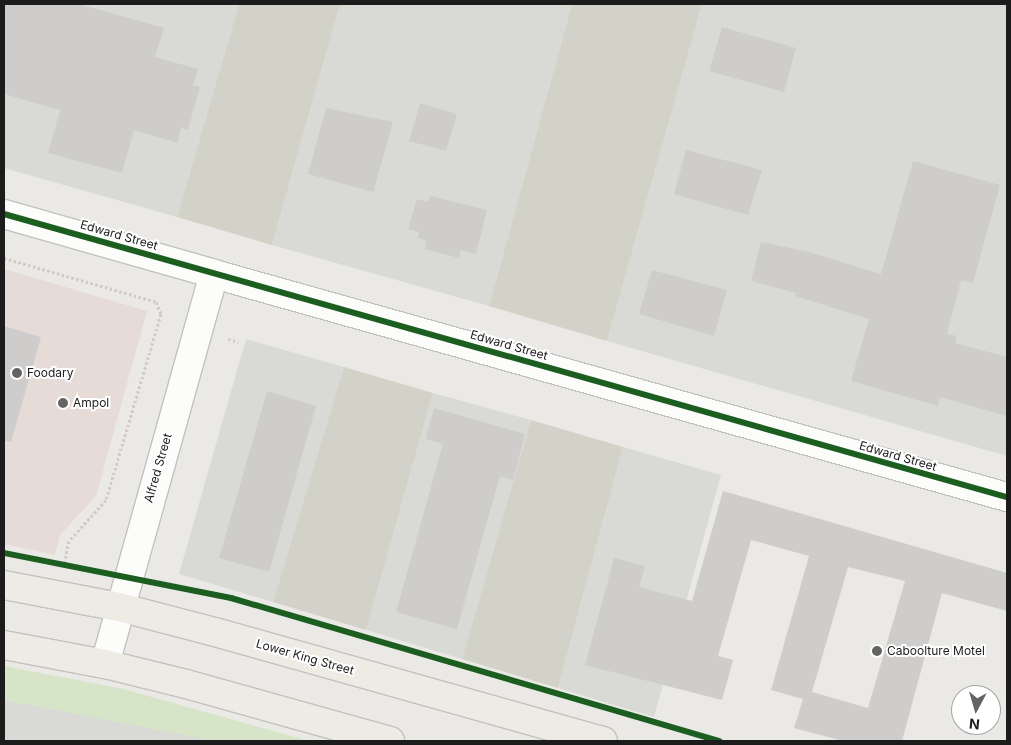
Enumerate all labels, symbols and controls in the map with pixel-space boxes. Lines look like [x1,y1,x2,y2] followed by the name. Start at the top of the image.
[79,217,159,253] street label: Edward Street
[469,327,549,363] street label: Edward Street
[27,366,74,380] place label: Foodary
[11,367,23,379] marker: Foodary
[73,396,109,410] place label: Ampol
[57,397,69,409] marker: Ampol
[141,432,175,504] street label: Alfred Street
[858,438,938,474] street label: Edward Street
[254,636,356,678] street label: Lower King Street
[887,644,985,658] place label: Caboolture Motel
[871,645,883,657] marker: Caboolture Motel
[951,685,1001,735] north arrow
[968,715,981,733] text: N

